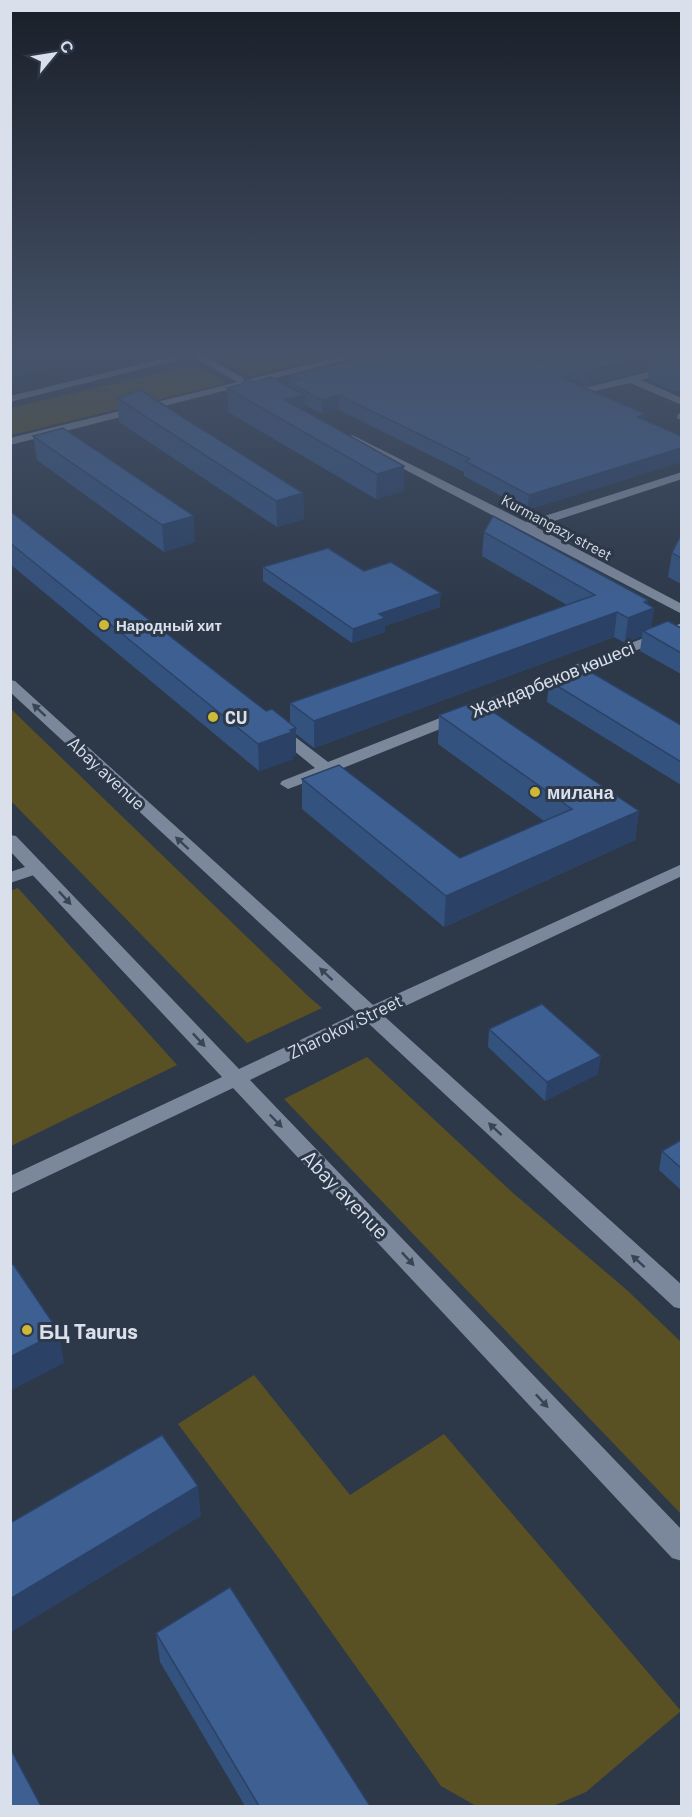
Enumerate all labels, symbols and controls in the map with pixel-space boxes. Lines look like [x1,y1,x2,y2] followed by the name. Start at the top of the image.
[24,24,84,84] north arrow
[56,36,79,56] text: С
[499,490,615,564] street label: Kurmangazy street
[116,616,222,634] place label: Народный хит
[97,618,111,632] marker: Народный хит
[467,636,637,722] street label: Жандарбеков көшесі
[32,704,46,718] one-way arrow
[225,706,247,728] place label: CU
[206,710,220,724] marker: CU
[64,732,150,814] street label: Abay avenue
[547,781,615,803] place label: милана
[528,785,542,799] marker: милана
[176,836,190,850] one-way arrow
[58,890,72,905] one-way arrow
[319,968,333,982] one-way arrow
[284,989,406,1063] street label: Zharokov Street
[192,1032,206,1047] one-way arrow
[269,1113,283,1127] one-way arrow
[487,1122,502,1136] one-way arrow
[297,1144,395,1244] street label: Abay avenue
[401,1251,415,1265] one-way arrow
[631,1254,646,1268] one-way arrow
[39,1318,138,1343] place label: БЦ Taurus
[20,1323,34,1337] marker: БЦ Taurus
[535,1393,549,1408] one-way arrow

